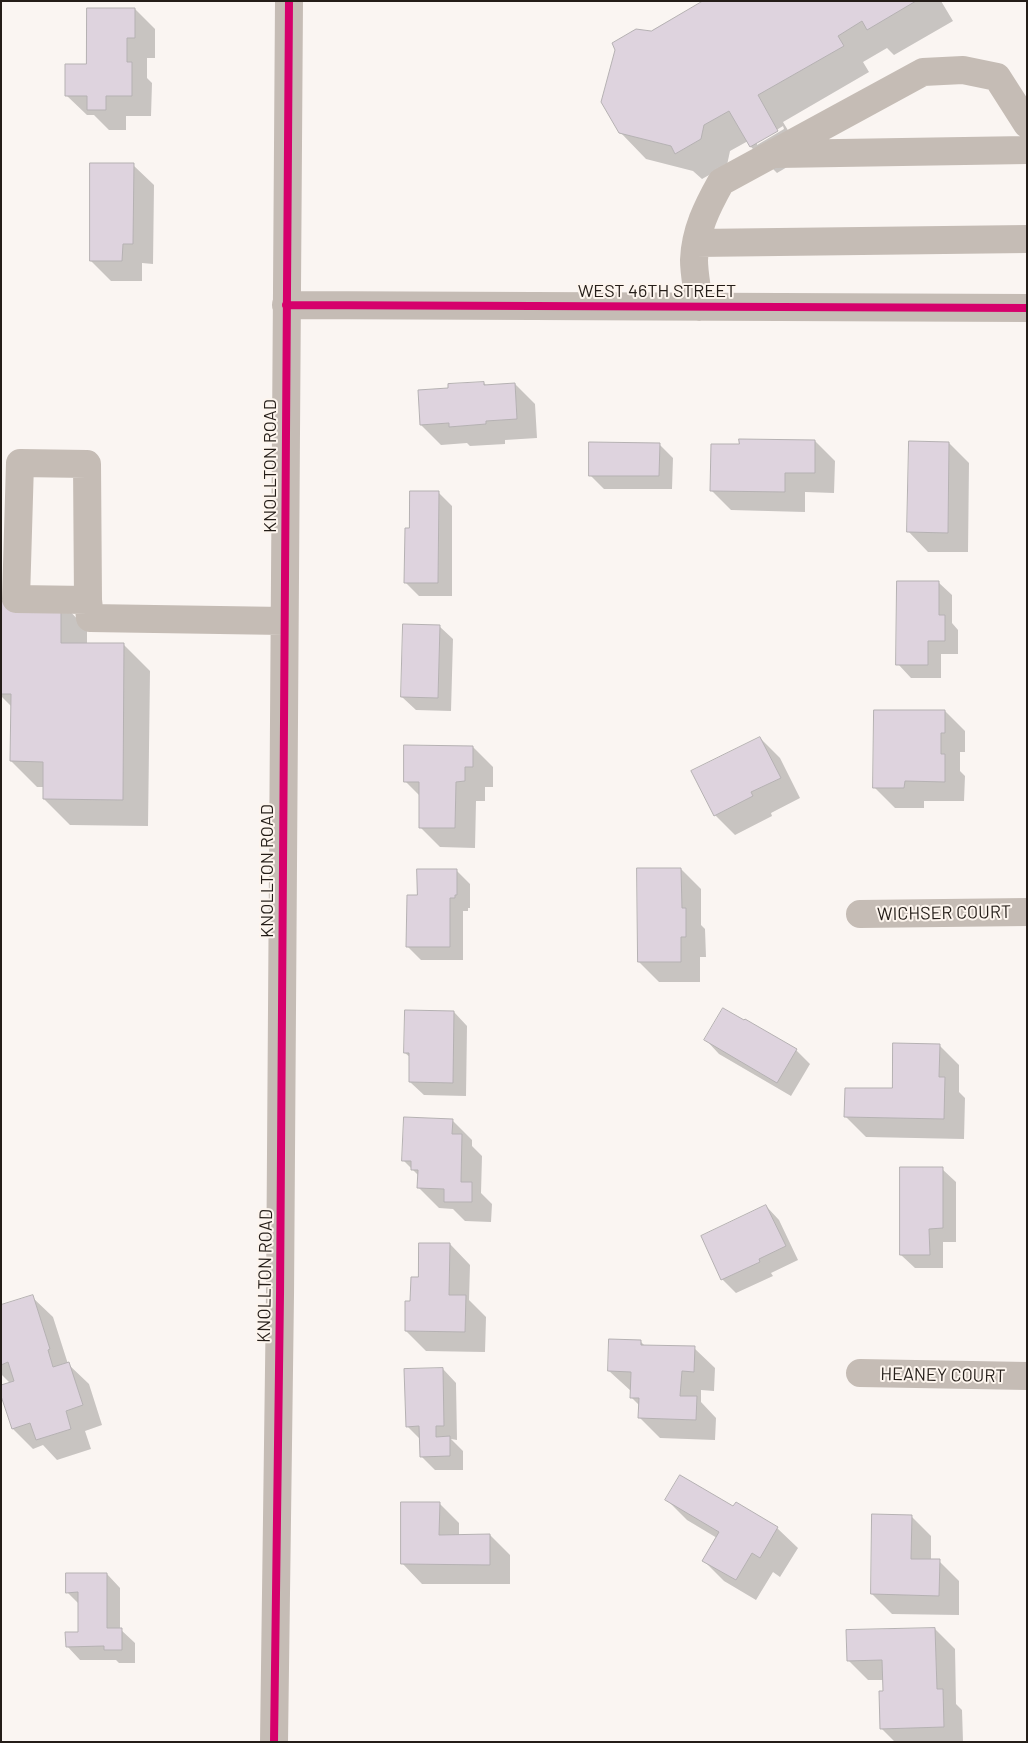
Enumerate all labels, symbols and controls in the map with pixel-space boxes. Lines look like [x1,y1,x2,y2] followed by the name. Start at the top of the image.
[578,280,736,302] street label: WEST 46TH STREET
[259,399,281,533] street label: KNOLLTON ROAD
[256,804,278,938] street label: KNOLLTON ROAD
[877,901,1011,925] street label: WICHSER COURT
[253,1209,277,1343] street label: KNOLLTON ROAD
[880,1363,1006,1387] street label: HEANEY COURT

